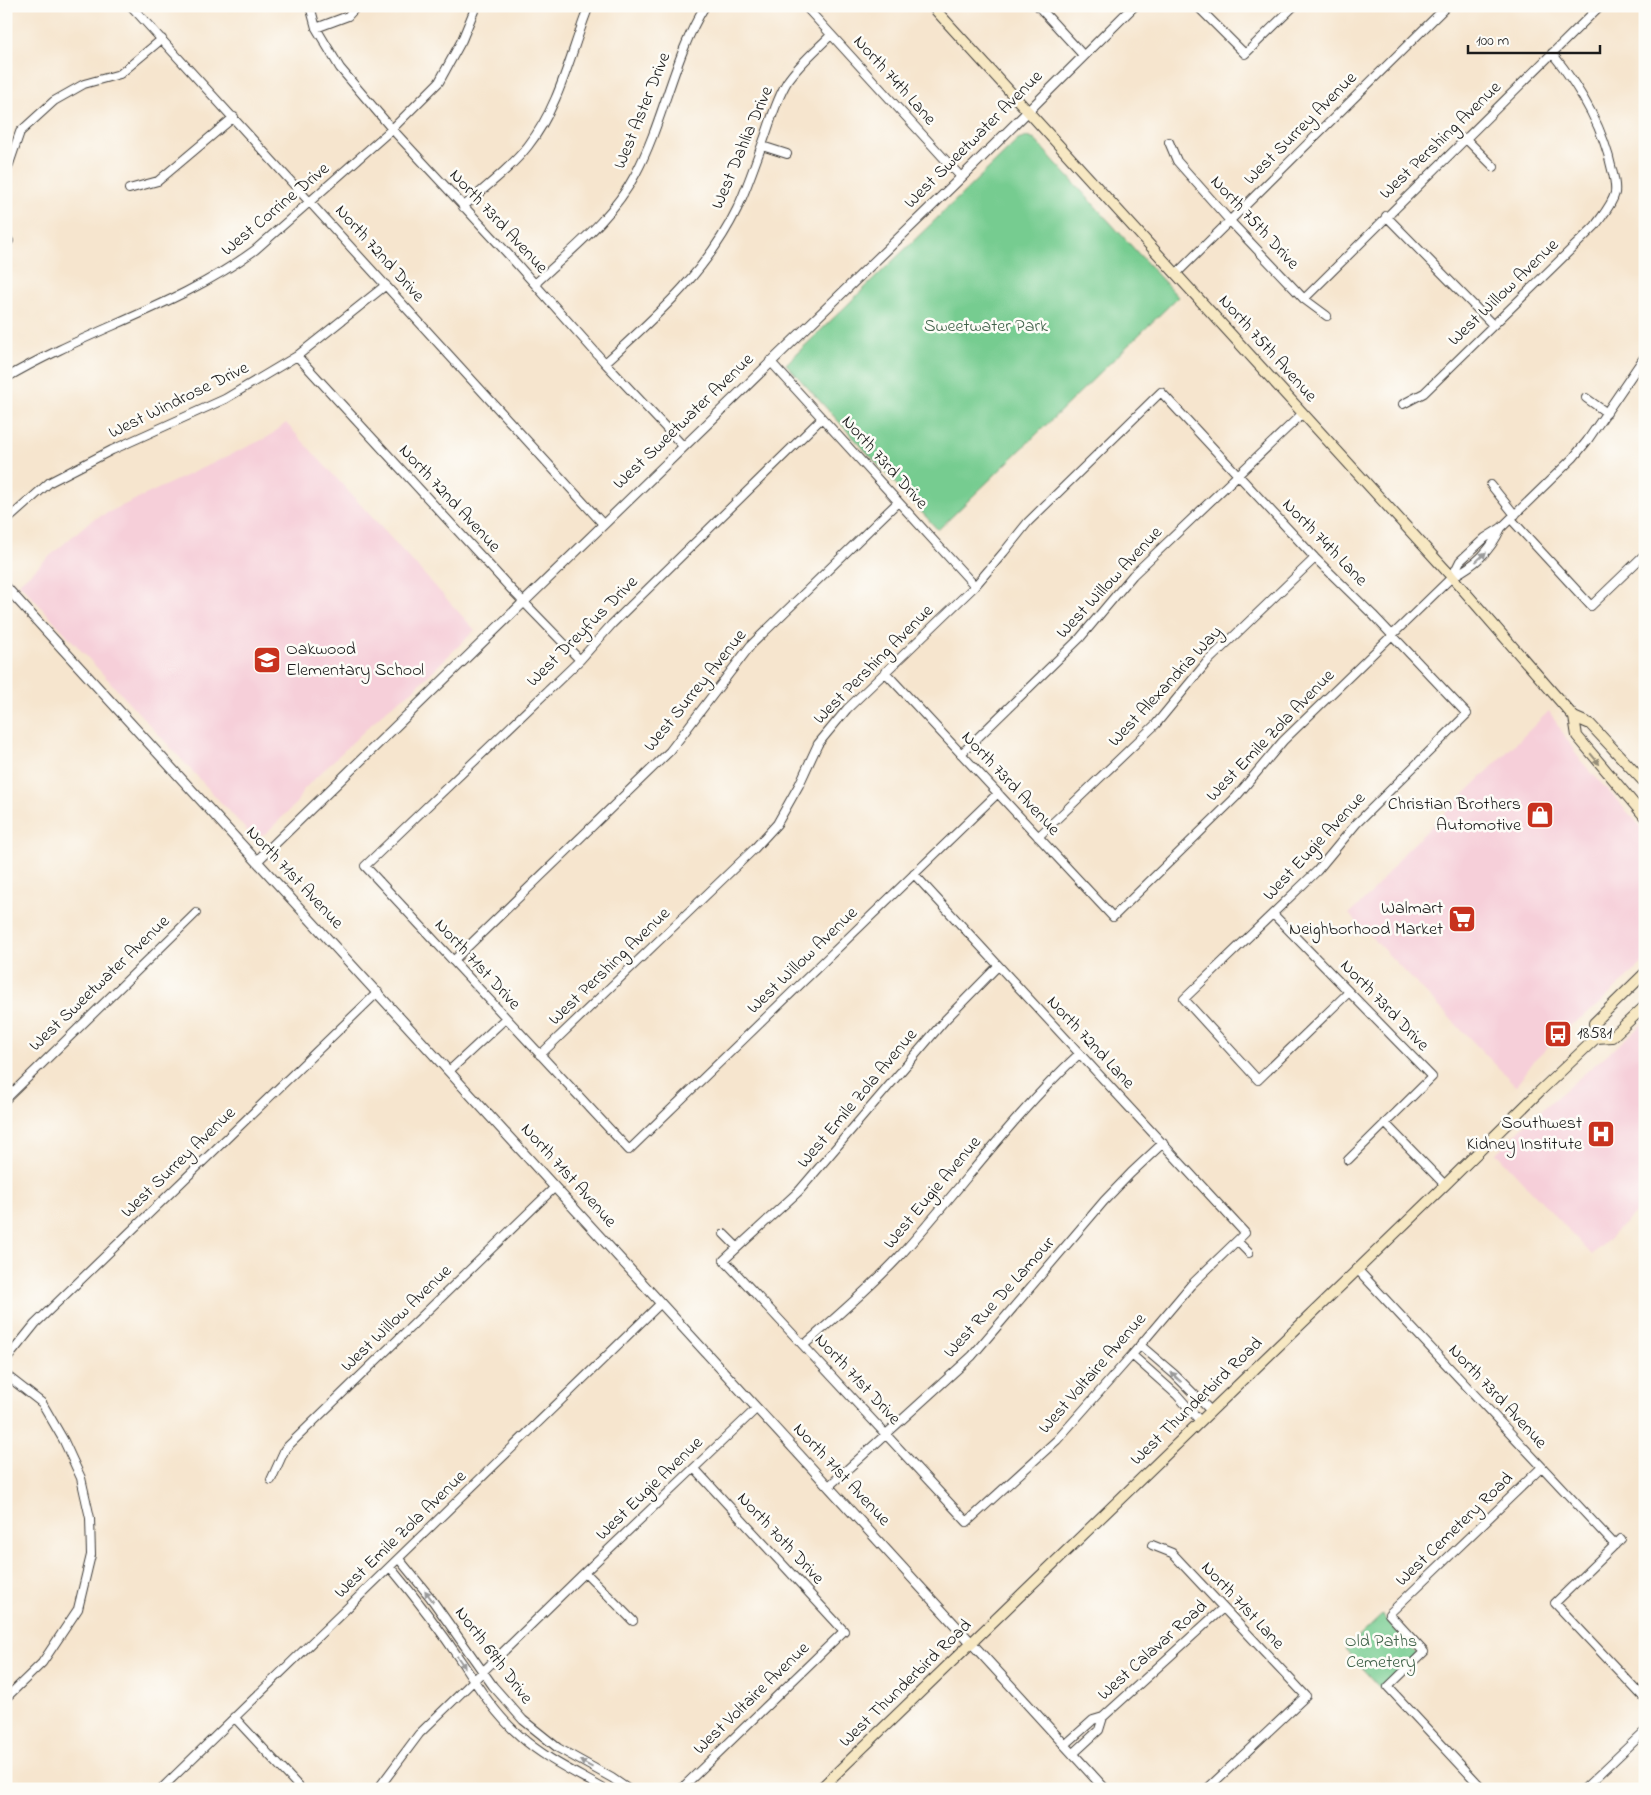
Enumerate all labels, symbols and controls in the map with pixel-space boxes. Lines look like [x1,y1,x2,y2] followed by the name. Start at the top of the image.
[1468,22,1601,54] scale bar
[846,30,942,133] street label: North 74th Lane
[1476,30,1509,52] text: 100 m
[608,48,679,173] street label: West Aster Drive
[899,64,1050,215] street label: West Sweetwater Avenue
[1238,66,1364,192] street label: West Surrey Avenue
[1374,75,1509,207] street label: West Pershing Avenue
[705,82,781,214] street label: West Dahlia Drive
[216,156,337,263] street label: West Corrine Drive
[442,164,554,281] street label: North 73rd Avenue
[1203,170,1305,277] street label: North 75th Drive
[328,199,431,309] street label: North 72nd Drive
[1443,233,1566,353] street label: West Willow Avenue
[1212,289,1323,409] street label: North 75th Avenue
[924,314,1048,340] park label: Sweetwater Park
[608,347,761,496] street label: West Sweetwater Avenue
[105,355,254,446] street label: West Windrose Drive
[835,410,934,517] street label: North 73rd Drive
[392,439,507,560] street label: North 72nd Avenue
[1275,493,1373,594] street label: North 74th Lane
[1051,520,1170,645] street label: West Willow Avenue
[1474,551,1486,563] one-way arrow
[521,570,645,694] street label: West Dreyfus Drive
[808,598,941,732] street label: West Pershing Avenue
[1103,621,1229,753] street label: West Alexandria Way
[638,623,754,758] street label: West Surrey Avenue
[286,637,424,684] place label: Oakwood Elementary School
[252,645,282,675] school or university icon: Oakwood Elementary School
[1201,663,1342,808] street label: West Emile Zola Avenue
[954,726,1066,843] street label: North 73rd Avenue
[1590,752,1601,765] one-way arrow
[1258,786,1374,908] street label: West Eugie Avenue
[1388,792,1522,839] place label: Christian Brothers Automotive
[1525,800,1555,830] shop icon: Christian Brothers Automotive
[239,821,349,936] street label: North 71st Avenue
[1289,896,1443,944] place label: Walmart Neighborhood Market
[543,901,678,1033] street label: West Pershing Avenue
[742,901,865,1021] street label: West Willow Avenue
[1447,904,1477,934] supermarket icon: Walmart Neighborhood Market
[24,909,177,1058] street label: West Sweetwater Avenue
[428,913,527,1017] street label: North 71st Drive
[1333,954,1435,1058] street label: North 73rd Drive
[1040,990,1141,1096] street label: North 72nd Lane
[1543,1019,1573,1049] bus stop icon: 18581
[1577,1021,1613,1047] place label: 18581
[792,1023,925,1175] street label: West Emile Zola Avenue
[116,1101,243,1225] street label: West Surrey Avenue
[1467,1111,1583,1158] place label: Southwest Kidney Institute
[514,1118,623,1235] street label: North 71st Avenue
[1586,1119,1616,1149] hospital icon: Southwest Kidney Institute
[878,1130,990,1256] street label: West Eugie Avenue
[938,1231,1062,1365] street label: West Rue De Lamour
[336,1259,459,1379] street label: West Willow Avenue
[1033,1307,1154,1440] street label: West Voltaire Avenue
[808,1328,907,1432] street label: North 71st Drive
[1125,1332,1269,1472] street label: West Thunderbird Road
[1441,1339,1553,1456] street label: North 73rd Avenue
[1171,1371,1183,1383] one-way arrow
[786,1418,896,1533] street label: North 71st Avenue
[590,1430,711,1548] street label: West Eugie Avenue
[329,1464,474,1605] street label: West Emile Zola Avenue
[1390,1467,1520,1593] street label: West Cemetery Road
[730,1487,830,1592] street label: North 70th Drive
[1194,1556,1290,1657] street label: North 71st Lane
[424,1589,434,1603] one-way arrow
[1092,1595,1214,1707] street label: West Calavar Road
[448,1602,539,1711] street label: North 69th Drive
[834,1614,978,1754] street label: West Thunderbird Road
[1345,1629,1417,1676] park label: Old Paths Cemetery
[688,1636,817,1761] street label: West Voltaire Avenue
[456,1655,466,1669] one-way arrow
[579,1759,593,1768] one-way arrow

